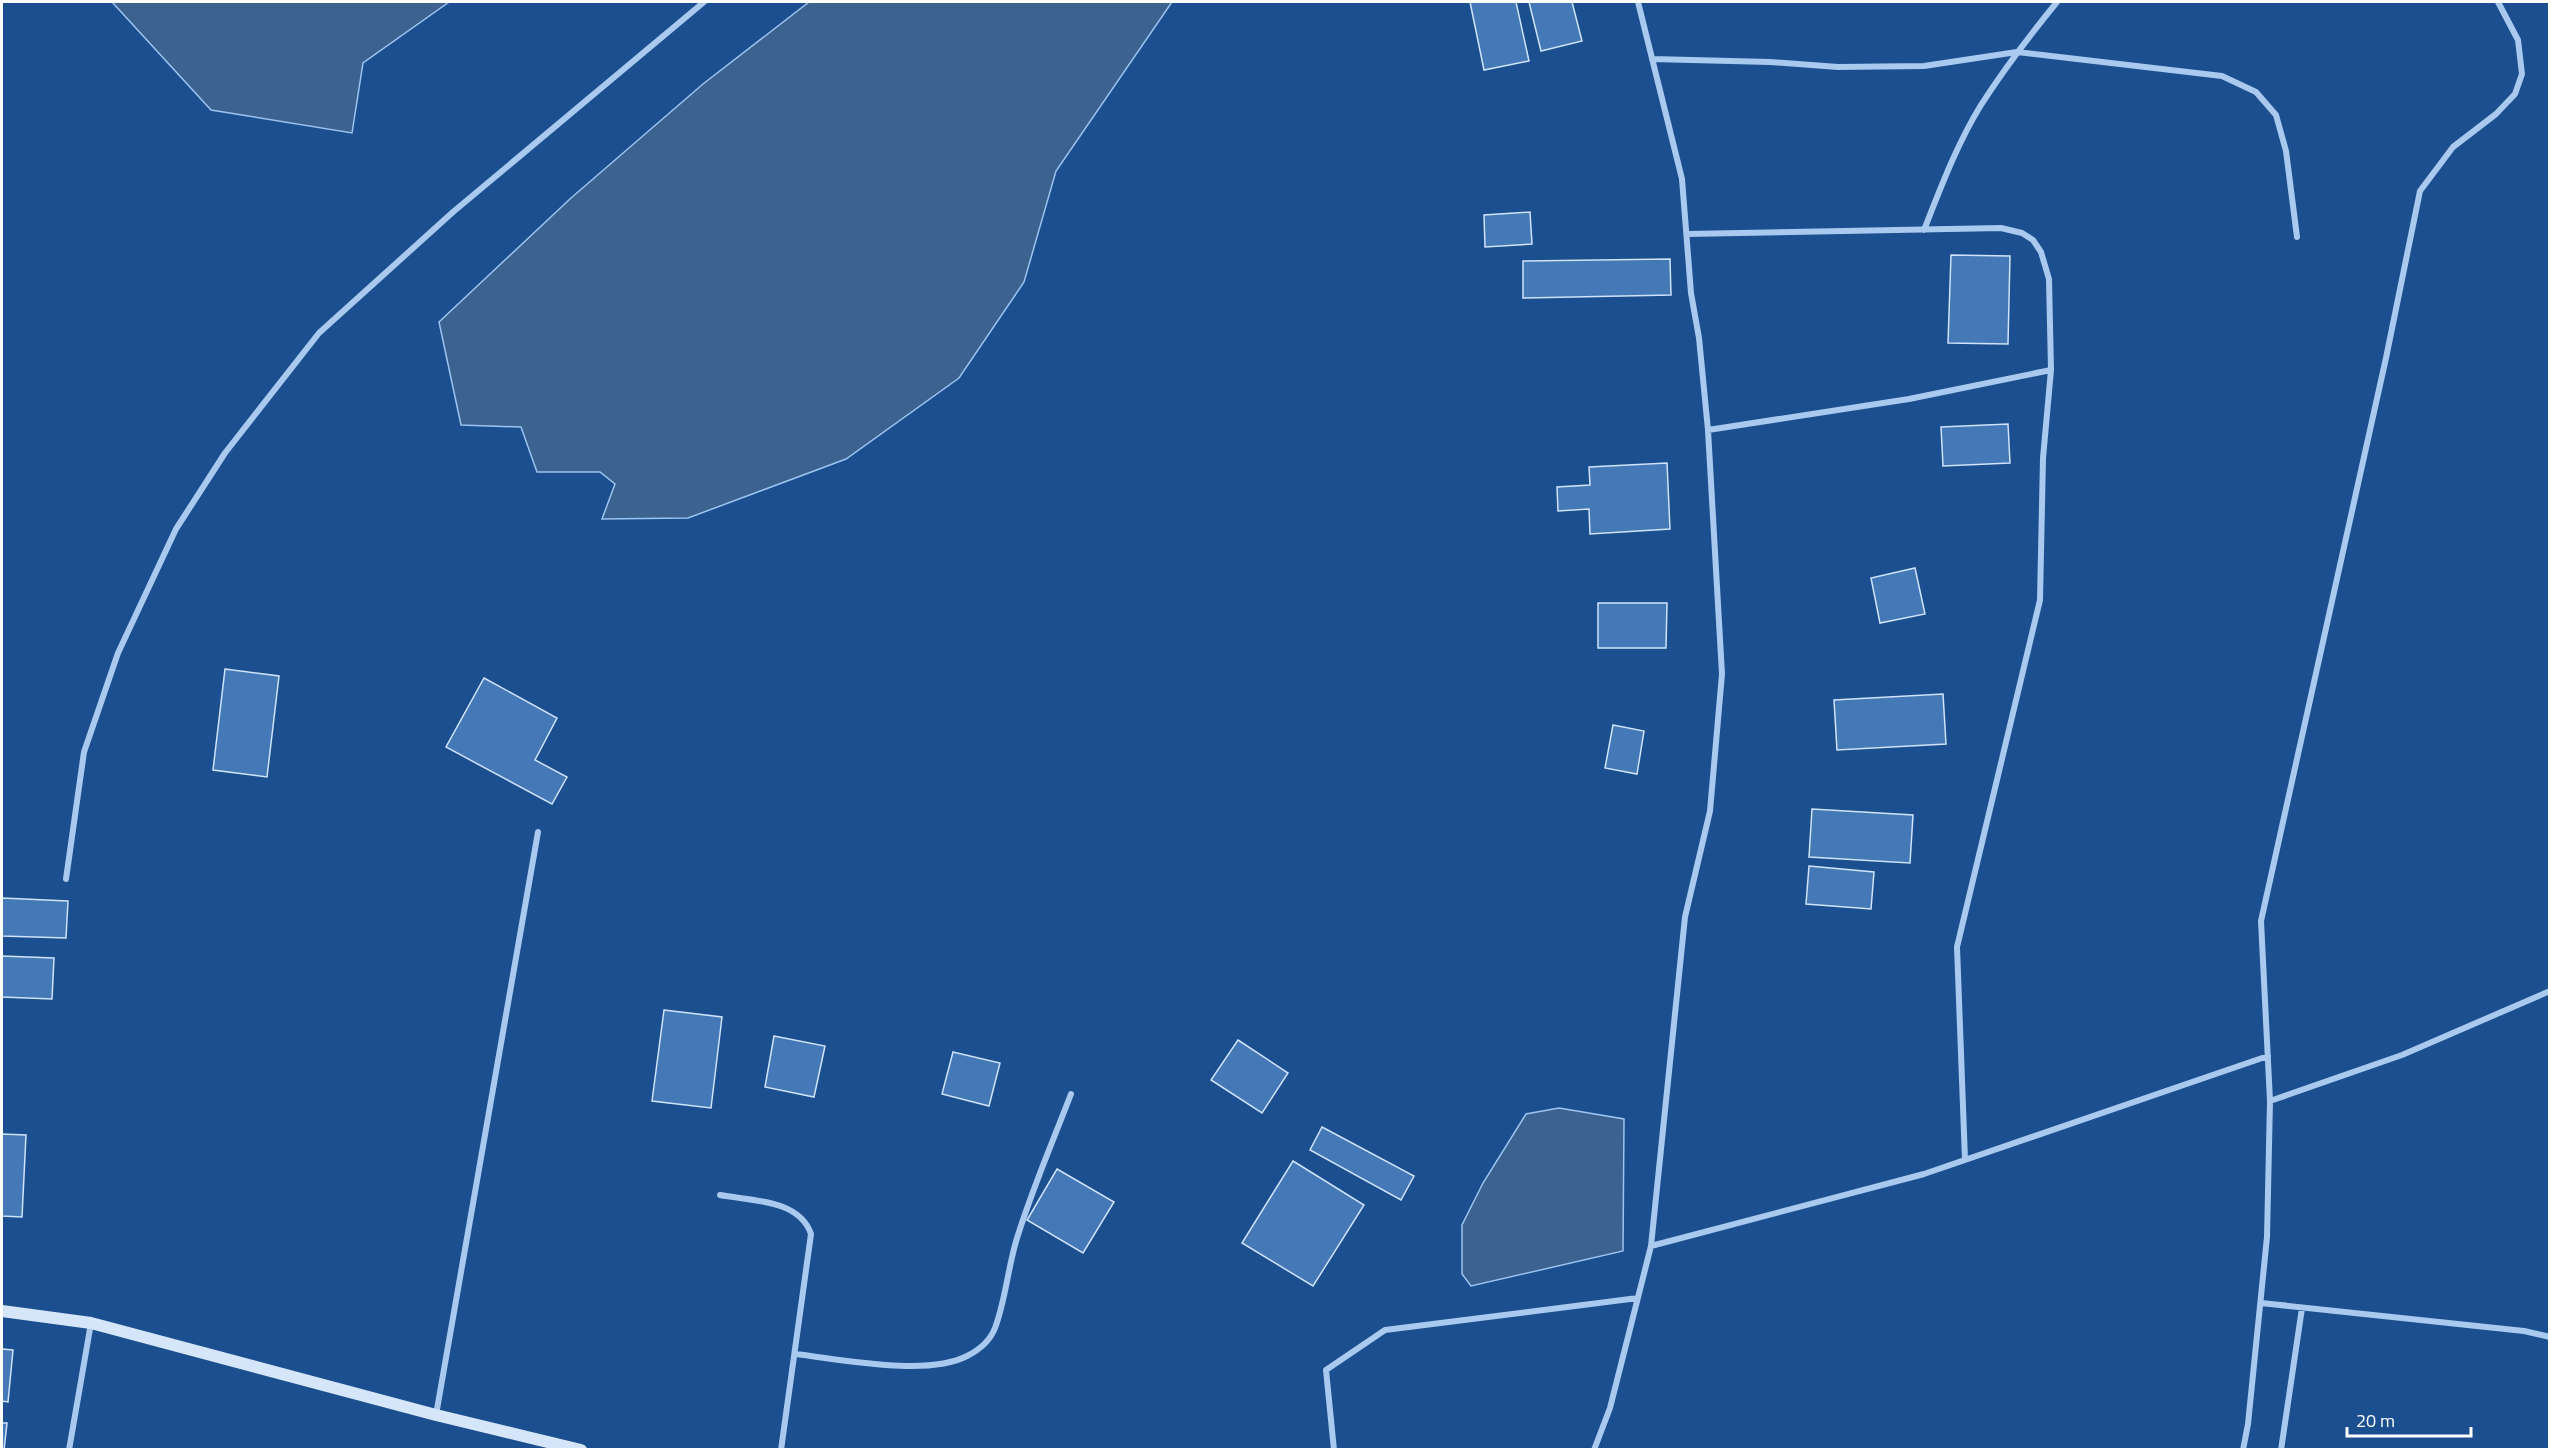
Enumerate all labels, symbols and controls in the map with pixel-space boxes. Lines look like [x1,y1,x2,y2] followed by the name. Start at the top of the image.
[2347,1400,2472,1438] scale bar
[2356,1407,2395,1434] text: 20 m

